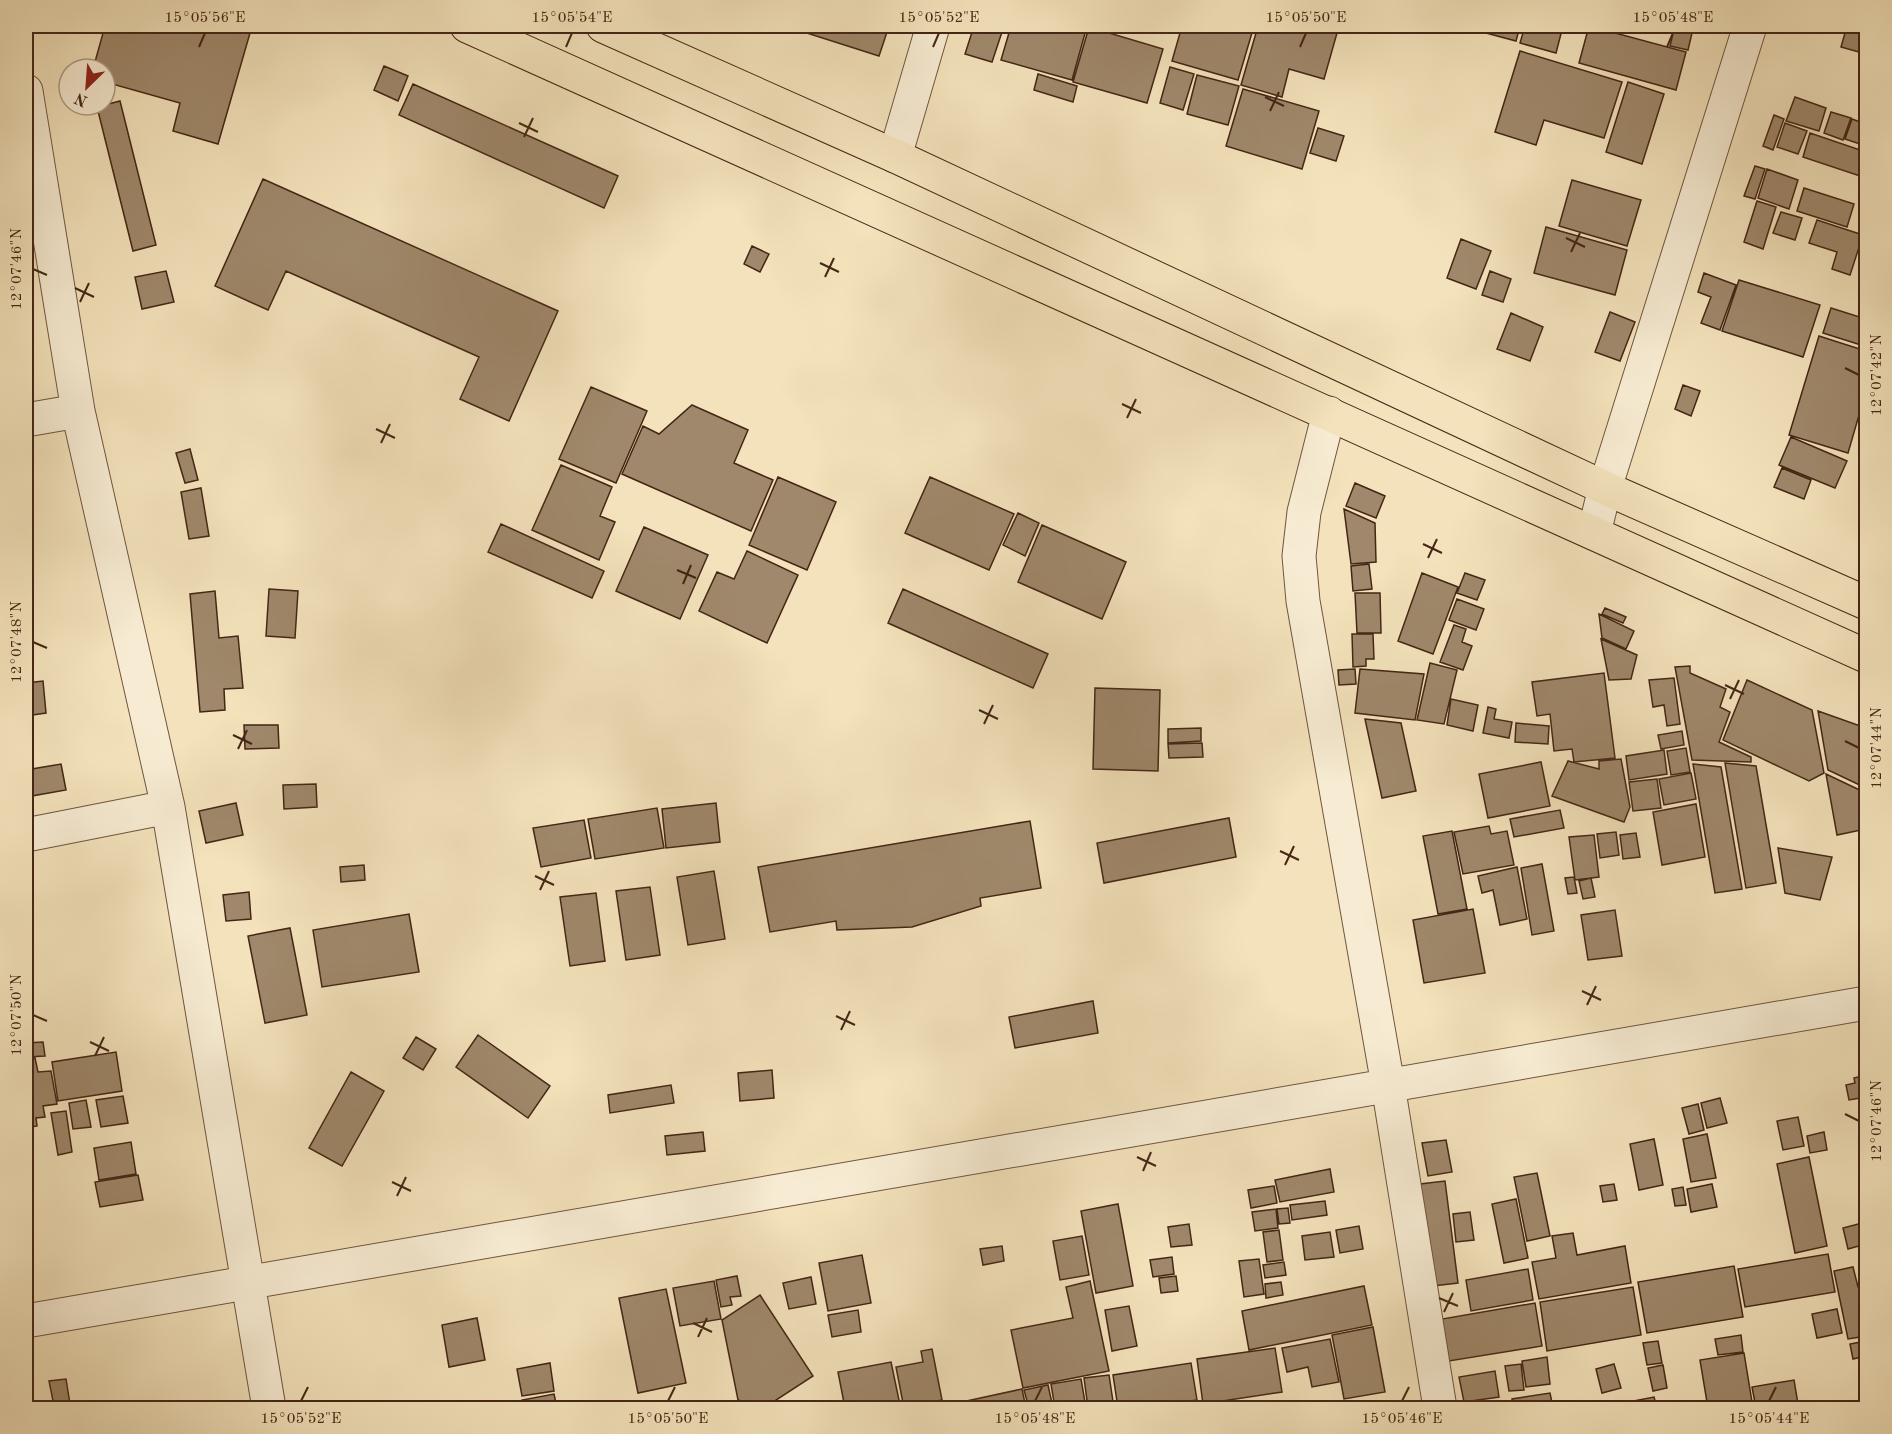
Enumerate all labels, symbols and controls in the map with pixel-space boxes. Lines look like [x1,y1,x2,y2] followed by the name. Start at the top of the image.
[165,11,245,26] text: 15°05'56"E
[532,11,612,26] text: 15°05'54"E
[899,11,979,26] text: 15°05'52"E
[1266,11,1346,26] text: 15°05'50"E
[1633,11,1713,26] text: 15°05'48"E
[57,57,117,117] north arrow
[72,89,90,109] text: N
[10,228,25,310] text: 12°07'46"N
[1870,334,1885,416] text: 12°07'42"N
[10,601,25,683] text: 12°07'48"N
[1870,707,1885,789] text: 12°07'44"N
[10,974,25,1056] text: 12°07'50"N
[1870,1080,1885,1162] text: 12°07'46"N
[261,1412,341,1427] text: 15°05'52"E
[628,1412,708,1427] text: 15°05'50"E
[995,1412,1075,1427] text: 15°05'48"E
[1362,1412,1442,1427] text: 15°05'46"E
[1729,1412,1809,1427] text: 15°05'44"E

